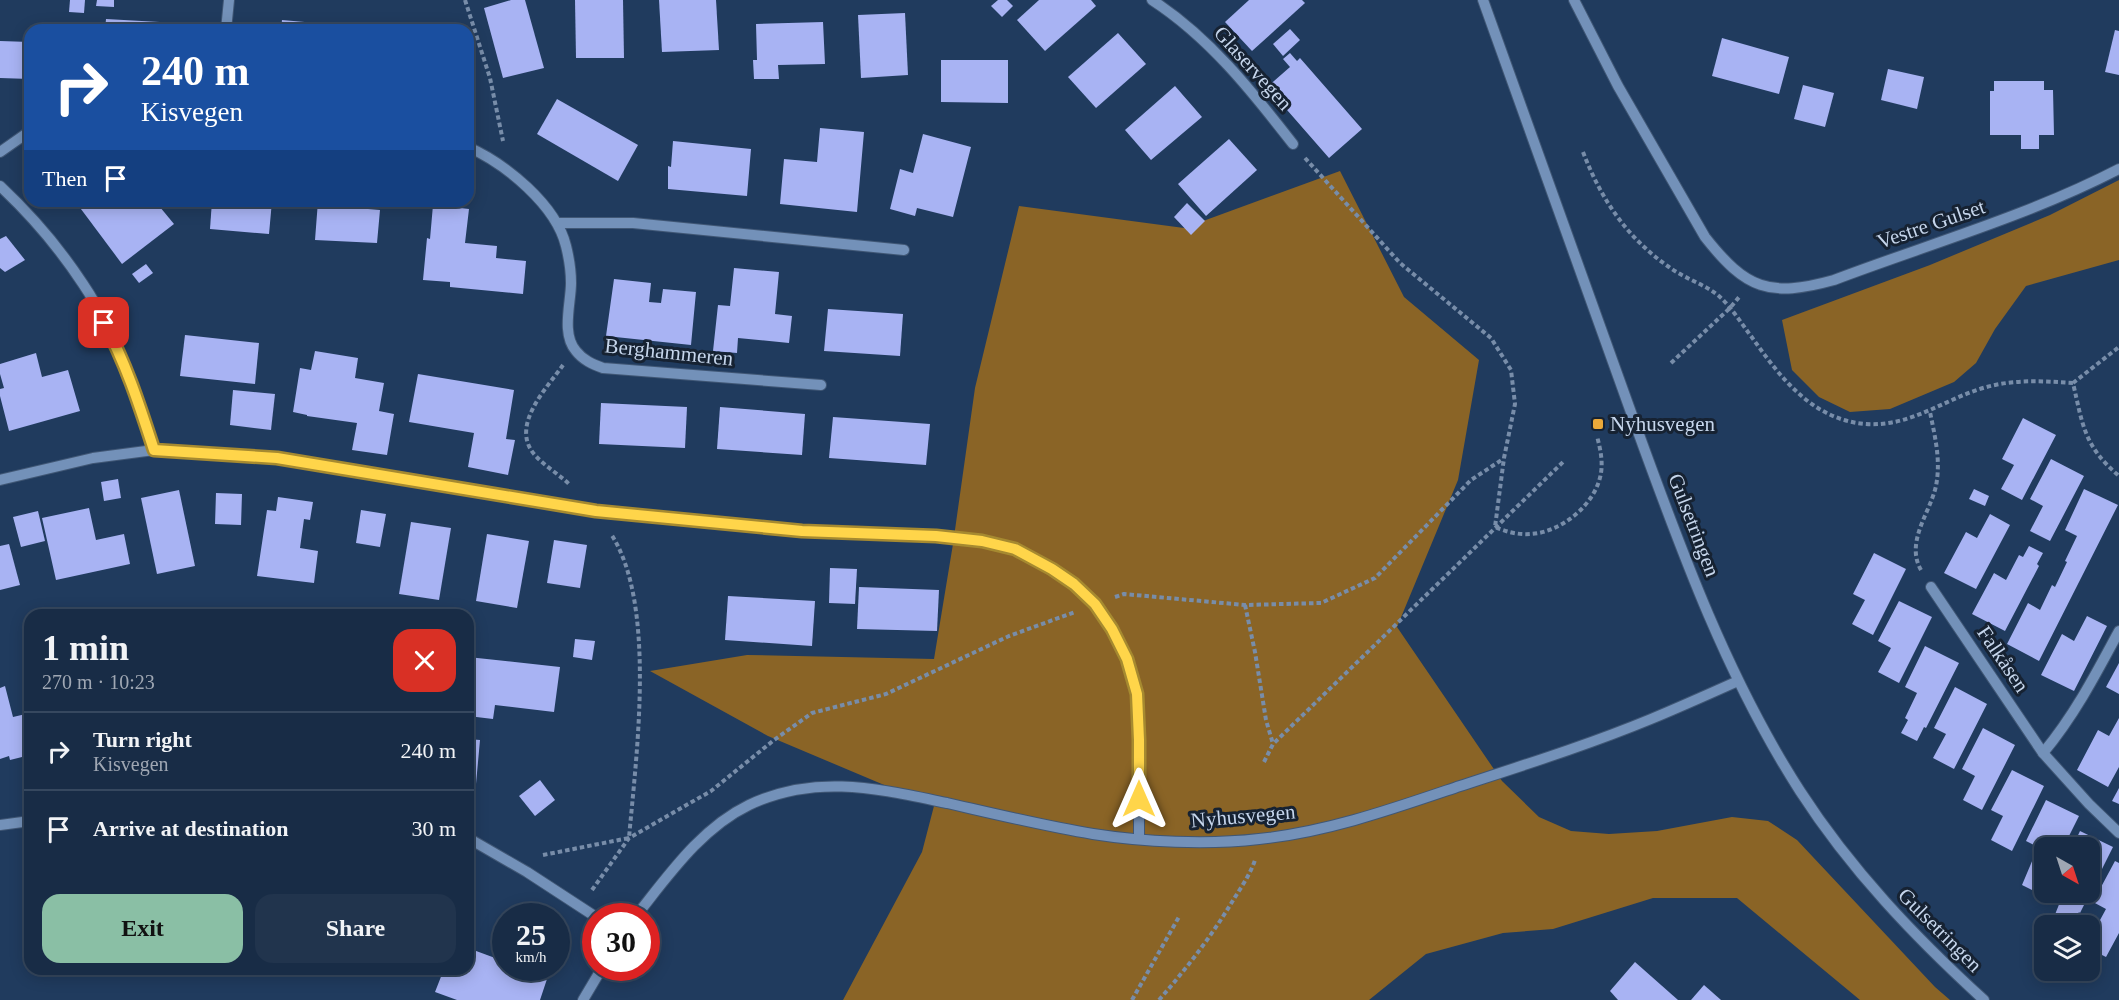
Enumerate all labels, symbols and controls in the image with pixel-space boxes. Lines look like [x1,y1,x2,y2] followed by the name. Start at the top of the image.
[1209,21,1297,115] street label: Glaservegen
[42,48,120,126] icon: right
[141,48,250,94] text: 240 m
[141,97,243,127] text: Kisvegen
[99,162,132,195] icon: arrive
[42,166,87,191] text: Then
[1874,194,1988,254] street label: Vestre Gulset
[78,297,129,348] pin
[87,306,120,339] icon: arrive
[604,333,735,371] street label: Berghammeren
[1610,412,1715,436] place label: Nyhusvegen
[1591,417,1605,431] marker: Nyhusvegen
[1663,470,1725,580] street label: Gulsetringen
[1972,621,2034,697] street label: Falkåsen
[42,628,129,668] text: 1 min
[393,629,456,692] button: close
[42,671,155,693] text: 270 m · 10:23
[93,727,192,752] text: Turn right
[42,735,75,768] icon: right
[400,738,456,763] text: 240 m
[93,753,169,775] text: Kisvegen
[1107,767,1171,831] position arrow
[1190,799,1297,833] street label: Nyhusvegen
[42,813,75,846] icon: arrive
[93,816,289,841] text: Arrive at destination
[411,816,456,841] text: 30 m
[2034,837,2100,903] north arrow
[2034,837,2100,981] map controls
[1893,883,1987,977] street label: Gulsetringen
[42,894,243,963] button: Exit
[255,894,456,963] button: Share
[582,903,660,981] speed limit sign: 30
[2034,915,2100,981] button: layers
[516,918,546,951] text: 25
[516,949,546,965] text: km/h

